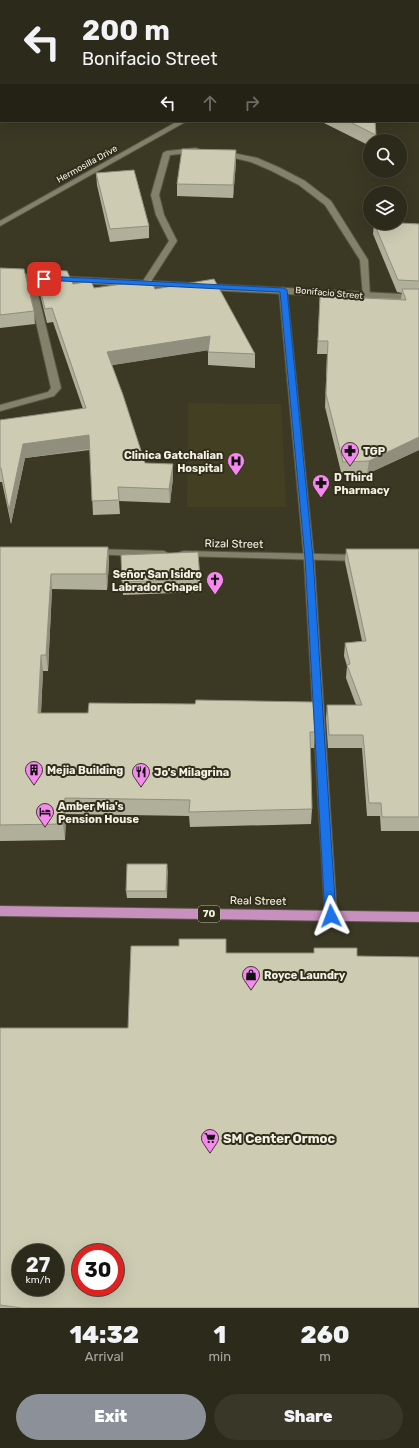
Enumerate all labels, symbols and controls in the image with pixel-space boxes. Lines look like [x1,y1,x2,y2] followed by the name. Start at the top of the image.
[82,14,170,47] text: 200 m
[16,16,68,68] icon: left
[82,48,217,70] text: Bonifacio Street
[157,92,179,114] icon: left
[199,92,221,114] icon: ahead
[241,92,263,114] icon: right
[363,134,407,230] map controls
[363,134,407,178] button: search
[55,143,119,185] street label: Hermosilla Drive
[363,186,407,230] button: layers
[27,262,61,296] pin
[33,268,55,290] icon: arrive
[295,285,364,301] street label: Bonifacio Street
[340,441,360,466] pharmacy icon: TGP
[363,445,386,458] place label: TGP
[124,449,223,475] place label: Clinica Gatchalian Hospital
[226,451,246,476] hospital icon: Clinica Gatchalian Hospital
[334,471,390,497] place label: D Third Pharmacy
[311,473,331,498] pharmacy icon: D Third Pharmacy
[205,537,264,551] street label: Rizal Street
[112,568,202,594] place label: Señor San Isidro Labrador Chapel
[205,570,225,595] church icon: Señor San Isidro Labrador Chapel
[24,760,44,785] building icon: Mejia Building
[131,762,151,787] restaurant icon: Jo's Milagrina
[47,764,123,777] place label: Mejia Building
[154,766,229,779] place label: Jo's Milagrina
[58,800,139,826] place label: Amber Mia's Pension House
[35,802,55,827] hotel icon: Amber Mia's Pension House
[230,894,287,908] street label: Real Street
[310,895,352,937] position arrow
[198,906,220,922] road number: 70
[241,965,261,990] shop icon: Royce Laundry
[264,969,346,982] place label: Royce Laundry
[200,1128,220,1153] supermarket icon: SM Center Ormoc
[223,1131,336,1146] place label: SM Center Ormoc
[72,1244,124,1296] speed limit sign: 30
[26,1253,50,1277] text: 27
[26,1274,50,1286] text: km/h
[69,1321,139,1349] text: 14:32
[213,1321,226,1349] text: 1
[300,1321,350,1349] text: 260
[85,1349,124,1364] text: Arrival
[208,1349,231,1364] text: min
[319,1349,331,1364] text: m
[16,1394,206,1440] button: Exit
[214,1394,403,1440] button: Share

